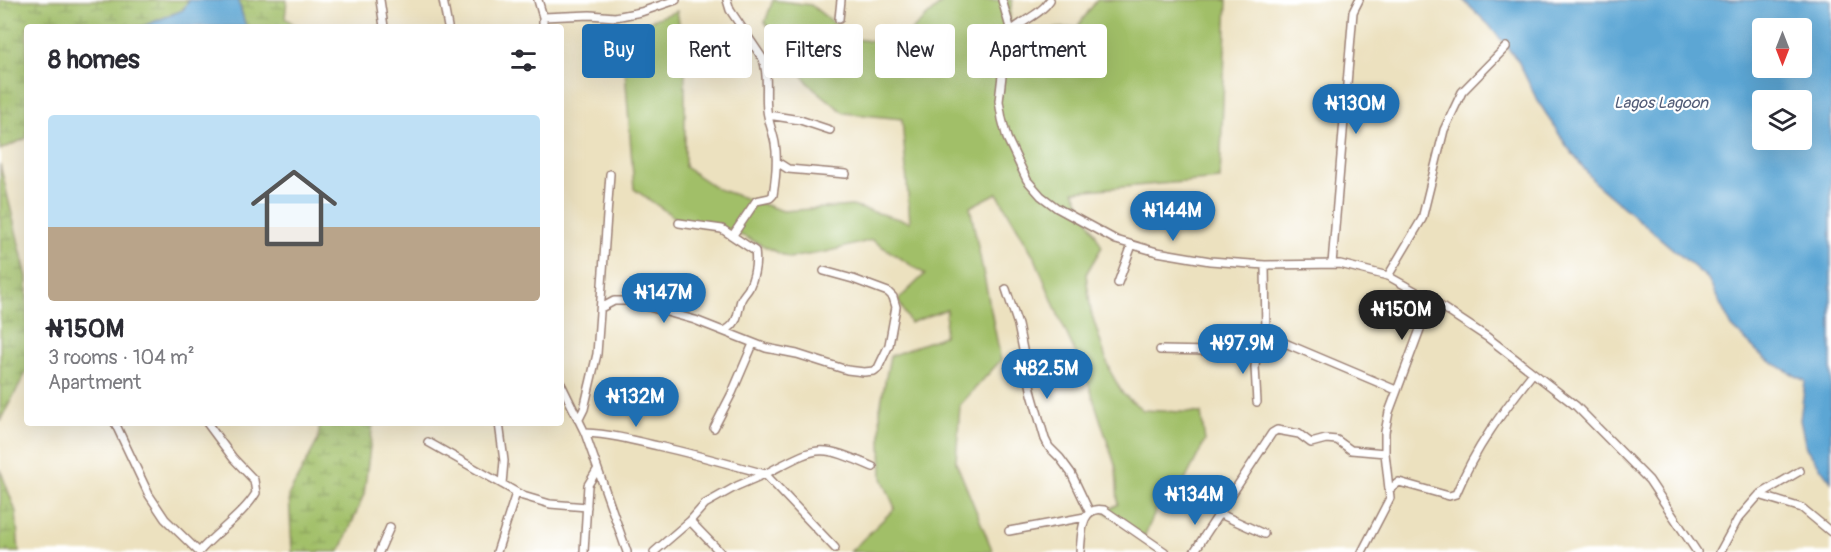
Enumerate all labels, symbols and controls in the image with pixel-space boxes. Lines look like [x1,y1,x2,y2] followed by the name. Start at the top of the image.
[1752,18,1812,78] north arrow
[1752,18,1812,150] map controls
[582,24,655,78] chip: Buy
[667,24,752,78] chip: Rent
[764,24,863,78] chip: Filters
[875,24,955,78] chip: New
[967,24,1107,78] chip: Apartment
[48,44,140,76] text: 8 homes
[507,44,540,77] icon: filters
[1314,84,1398,135] pin: ₦130M
[1752,90,1812,150] button: layers
[1326,91,1386,116] text: ₦130M
[1614,93,1709,113] water label: Lagos Lagoon
[240,154,348,262] icon: home
[1131,191,1215,242] pin: ₦144M
[1144,198,1202,223] text: ₦144M
[622,273,706,324] pin: ₦147M
[636,280,692,305] text: ₦147M
[1360,290,1444,341] pin: ₦150M
[1373,297,1431,322] text: ₦150M
[48,313,124,345] text: ₦150M
[1194,324,1292,375] pin: ₦97.9M
[1212,331,1274,356] text: ₦97.9M
[48,345,195,370] text: 3 rooms · 104 m²
[998,349,1096,400] pin: ₦82.5M
[1016,356,1078,381] text: ₦82.5M
[48,370,141,395] text: Apartment
[594,377,678,428] pin: ₦132M
[608,384,664,409] text: ₦132M
[1153,475,1237,526] pin: ₦134M
[1167,482,1223,507] text: ₦134M

